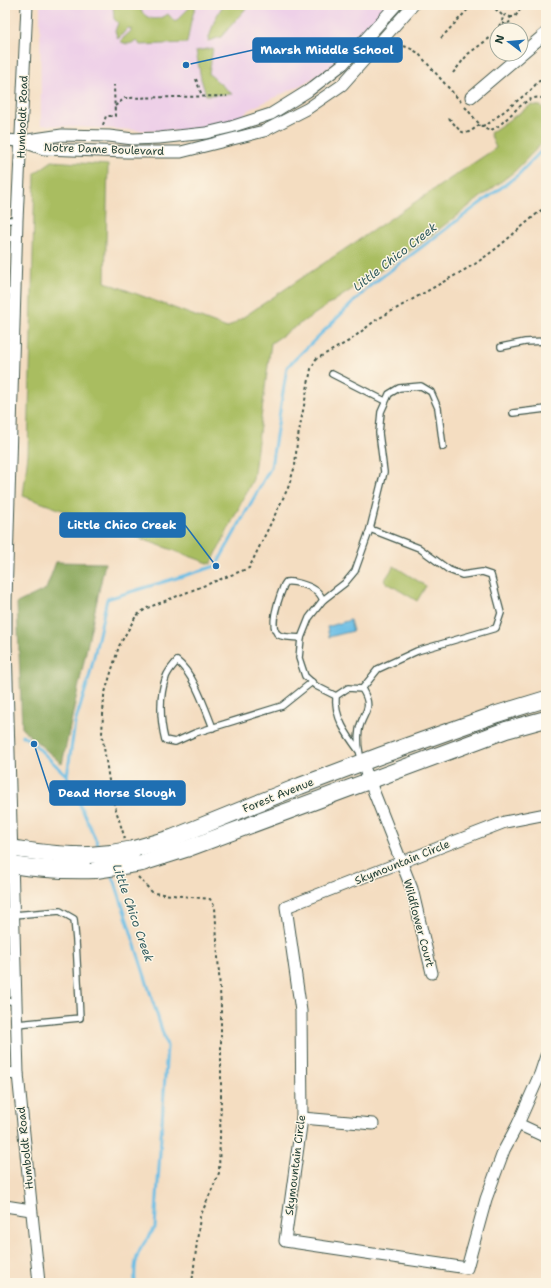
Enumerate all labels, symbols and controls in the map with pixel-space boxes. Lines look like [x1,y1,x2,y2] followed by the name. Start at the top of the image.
[489,22,529,62] north arrow
[491,33,508,46] text: N
[253,38,402,62] callout: Marsh Middle School
[260,42,394,58] text: Marsh Middle School
[14,75,31,159] street label: Humboldt Road
[44,140,164,159] street label: Notre Dame Boulevard
[350,219,440,295] water label: Little Chico Creek
[60,513,185,537] callout: Little Chico Creek
[67,517,177,533] text: Little Chico Creek
[240,774,316,817] street label: Forest Avenue
[50,781,185,805] callout: Dead Horse Slough
[58,785,176,801] text: Dead Horse Slough
[352,837,452,888] street label: Skymountain Circle
[109,862,157,964] water label: Little Chico Creek
[400,877,438,969] street label: Wildflower Court
[14,1106,37,1190] street label: Humboldt Road
[282,1114,309,1216] street label: Skymountain Circle

